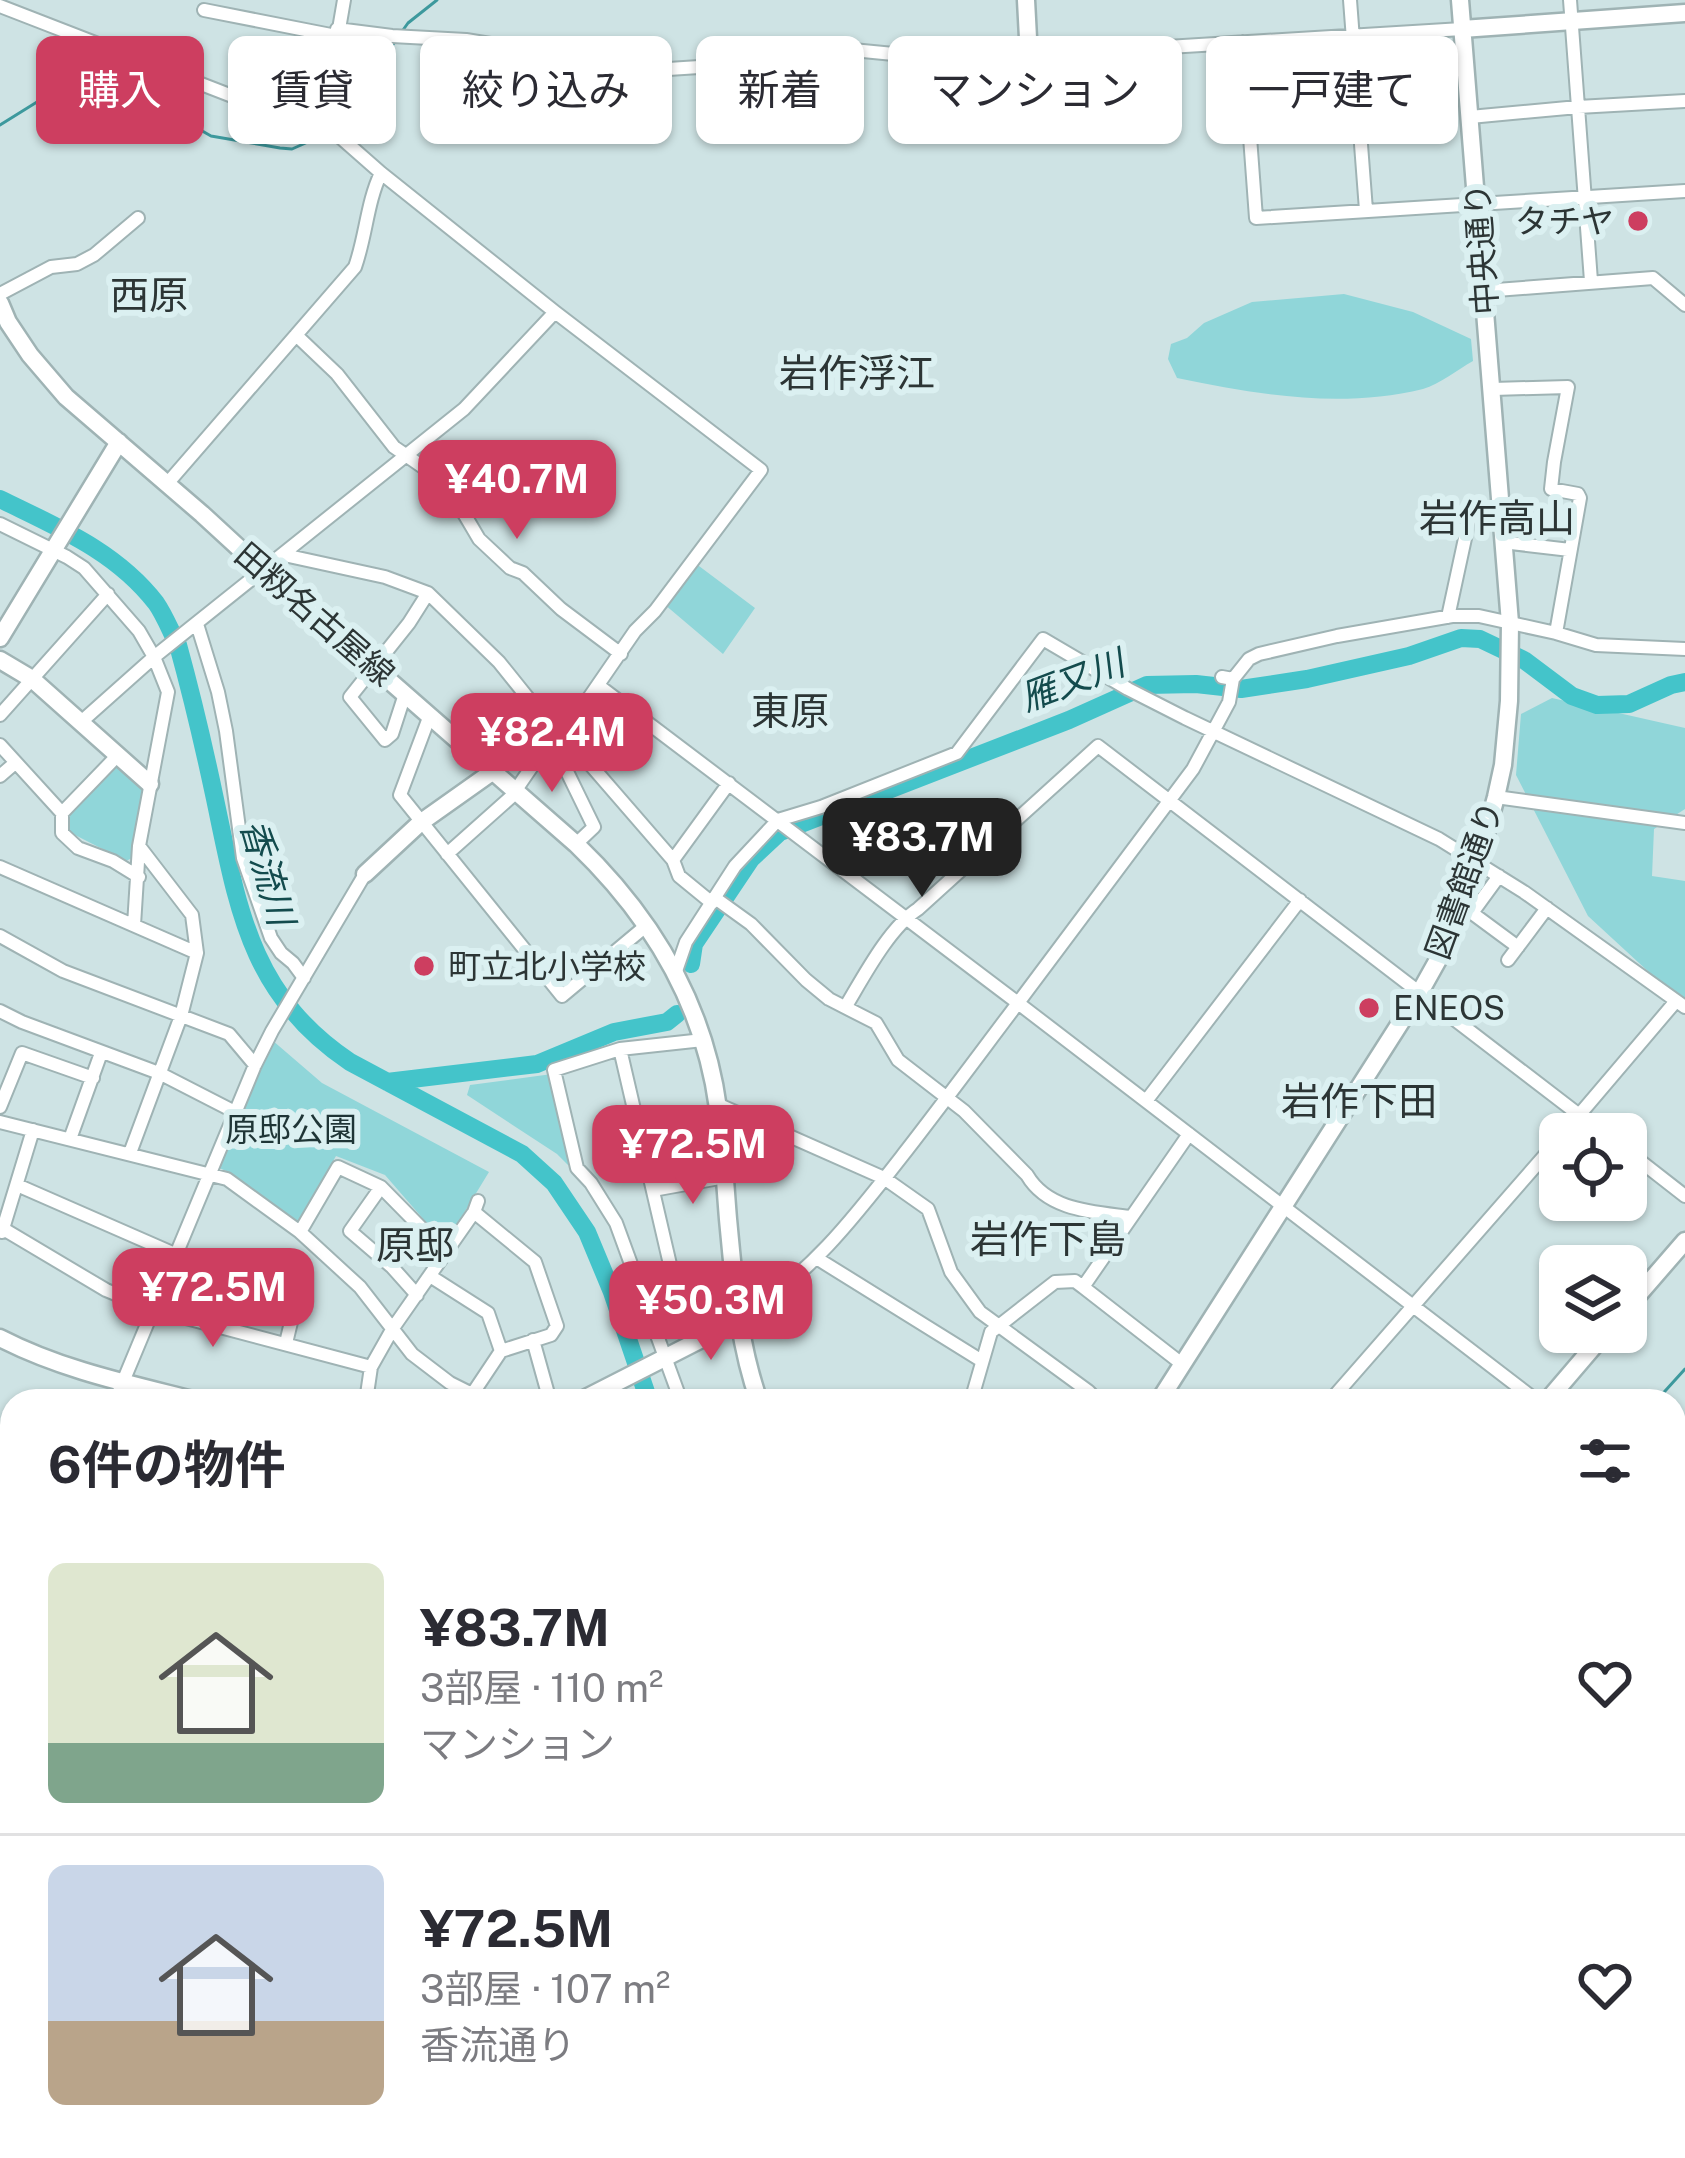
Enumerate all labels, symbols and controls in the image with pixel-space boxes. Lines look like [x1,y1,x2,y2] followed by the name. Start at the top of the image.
[36,36,204,144] chip: 購入
[228,36,396,144] chip: 賃貸
[420,36,672,144] chip: 絞り込み
[696,36,864,144] chip: 新着
[888,36,1182,144] chip: マンション
[1206,36,1458,144] chip: 一戸建て
[1457,182,1505,316] street label: 中央通り
[1515,202,1614,240] place label: タチヤ
[1625,208,1651,234] marker: タチヤ
[110,272,188,318] district label: 西原
[779,350,935,396] district label: 岩作浮江
[419,440,615,542] pin: ¥40.7M
[445,456,589,502] text: ¥40.7M
[1419,495,1575,541] district label: 岩作高山
[228,535,402,693] street label: 田籾名古屋線
[1014,640,1134,719] water label: 雁又川
[751,688,829,734] district label: 東原
[454,693,650,795] pin: ¥82.4M
[478,709,626,755] text: ¥82.4M
[1418,796,1510,964] street label: 図書館通り
[824,798,1020,900] pin: ¥83.7M
[233,814,304,934] water label: 香流川
[849,814,995,860] text: ¥83.7M
[448,947,646,985] place label: 町立北小学校
[411,953,437,979] marker: 町立北小学校
[1393,989,1505,1027] place label: ENEOS
[1356,995,1382,1021] marker: ENEOS
[1281,1078,1437,1124] district label: 岩作下田
[595,1105,791,1207] pin: ¥72.5M
[225,1110,357,1148] park label: 原邸公園
[1539,1113,1647,1353] map controls
[1539,1113,1647,1221] button: locate
[619,1121,767,1167] text: ¥72.5M
[970,1216,1126,1262] district label: 岩作下島
[376,1222,454,1268] district label: 原邸
[1539,1245,1647,1353] button: layers
[115,1248,311,1350] pin: ¥72.5M
[613,1261,809,1363] pin: ¥50.3M
[139,1264,287,1310] text: ¥72.5M
[636,1277,786,1323] text: ¥50.3M
[1572,1428,1638,1494] icon: filters
[48,1435,286,1494] text: 6件の物件
[420,1598,610,1657] text: ¥83.7M
[144,1611,288,1755] icon: home
[1572,1650,1638,1716] icon: heart
[420,1665,663,1711] text: 3部屋 · 110 m²
[420,1721,615,1767] text: マンション
[420,1899,613,1958] text: ¥72.5M
[144,1913,288,2057] icon: home
[1572,1952,1638,2018] icon: heart
[420,1966,670,2012] text: 3部屋 · 107 m²
[420,2022,576,2068] text: 香流通り

